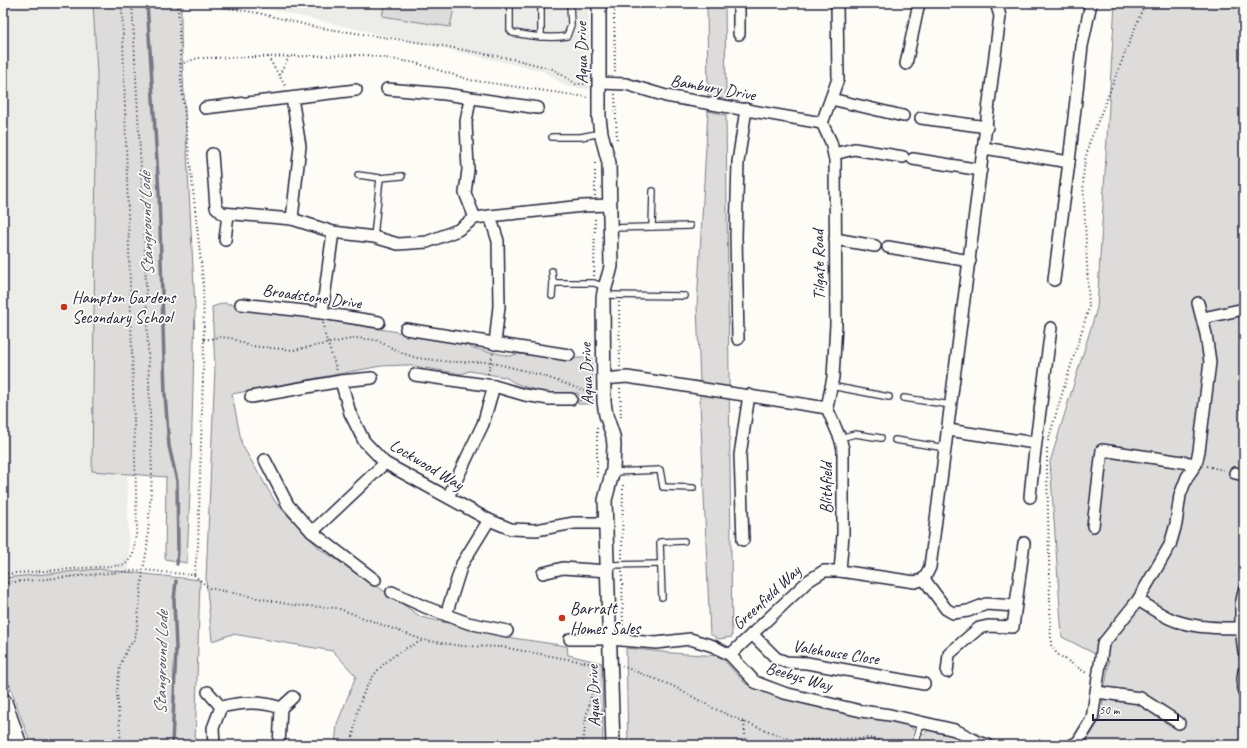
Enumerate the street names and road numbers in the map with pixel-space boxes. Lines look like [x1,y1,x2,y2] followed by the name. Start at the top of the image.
[570,20,593,84] street label: Aqua Drive
[669,70,758,106] street label: Bambury Drive
[807,227,830,300] street label: Tilgate Road
[261,279,364,314] street label: Broadstone Drive
[575,341,598,405] street label: Aqua Drive
[386,434,469,495] street label: Lockwood Way
[816,459,837,514] street label: Blithfield
[728,560,806,634] street label: Greenfield Way
[791,635,882,670] street label: Valehouse Close
[763,657,836,696] street label: Beebys Way
[582,663,605,727] street label: Aqua Drive

